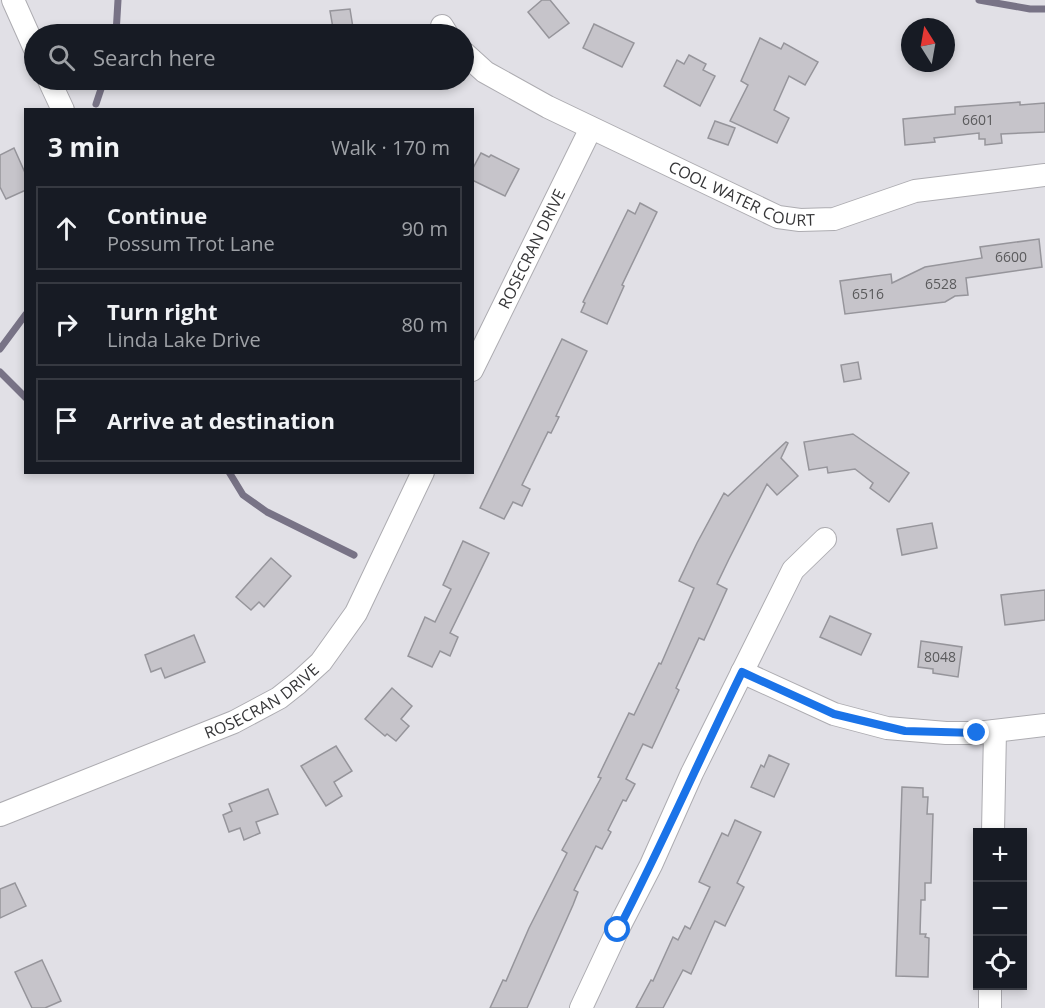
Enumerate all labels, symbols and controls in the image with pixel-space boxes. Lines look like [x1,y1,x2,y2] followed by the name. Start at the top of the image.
[901,18,955,72] north arrow
[24,24,474,90] search box
[45,41,78,74] icon: search
[93,42,216,72] text: Search here
[962,110,994,129] house number: 6601
[48,129,120,165] text: 3 min
[331,134,450,161] text: Walk · 170 m
[665,155,815,231] street label: COOL WATER COURT
[493,185,570,312] street label: ROSECRAN DRIVE
[107,200,207,230] text: Continue
[50,212,83,245] icon: ahead
[401,215,448,242] text: 90 m
[107,230,275,257] text: Possum Trot Lane
[995,247,1027,266] house number: 6600
[925,274,957,293] house number: 6528
[852,284,884,303] house number: 6516
[107,296,218,326] text: Turn right
[50,308,83,341] icon: right
[401,311,448,338] text: 80 m
[107,326,261,353] text: Linda Lake Drive
[50,404,83,437] icon: arrive
[107,405,335,435] text: Arrive at destination
[924,647,956,666] house number: 8048
[201,658,323,744] street label: ROSECRAN DRIVE
[963,719,989,745] route end
[973,828,1027,990] map controls
[973,828,1027,882] button: +
[973,882,1027,936] button: −
[604,916,630,942] route start
[973,936,1027,990] button: locate

